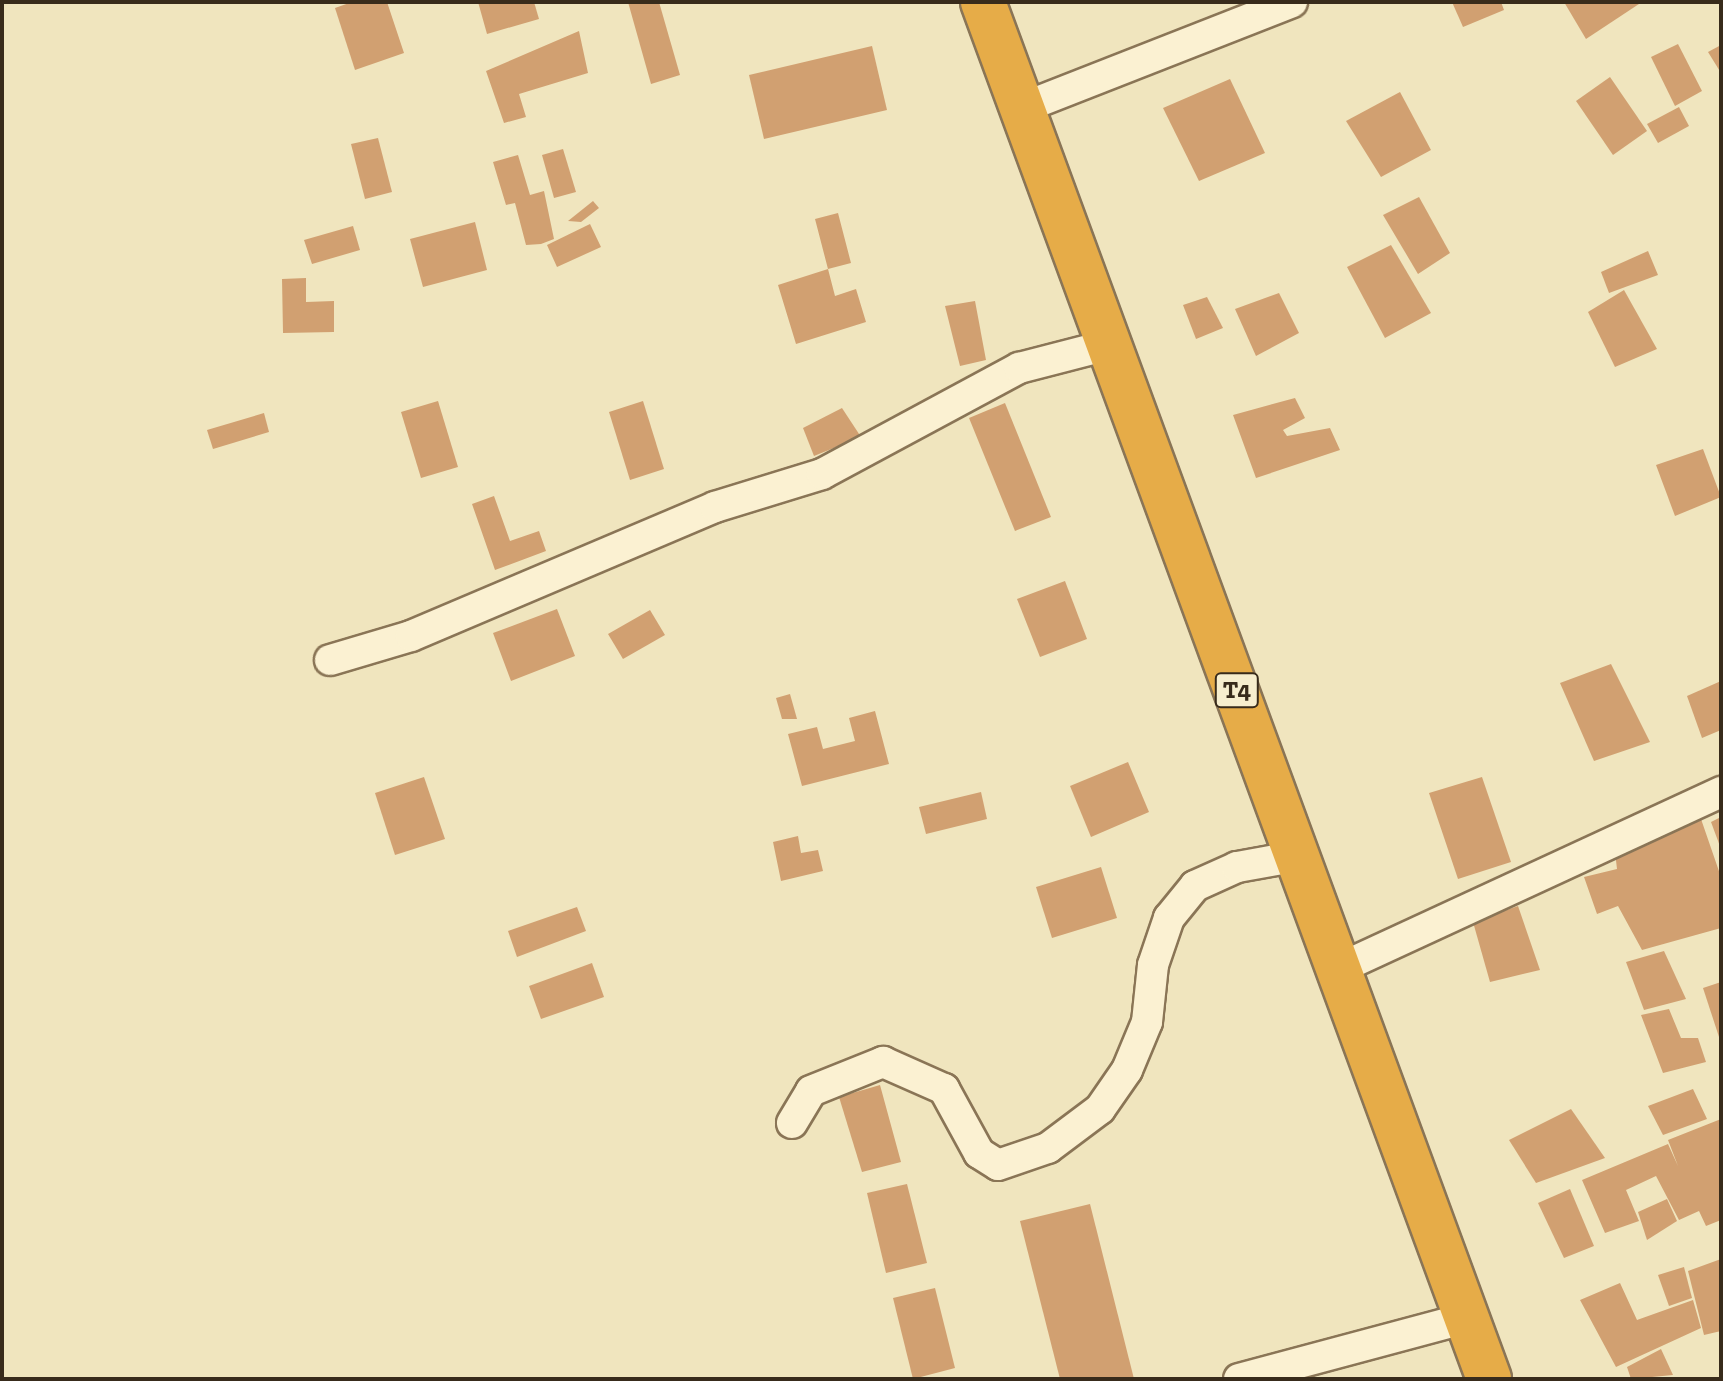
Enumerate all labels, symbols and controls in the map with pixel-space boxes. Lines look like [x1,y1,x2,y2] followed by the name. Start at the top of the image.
[1213,670,1261,710] road number: T4

